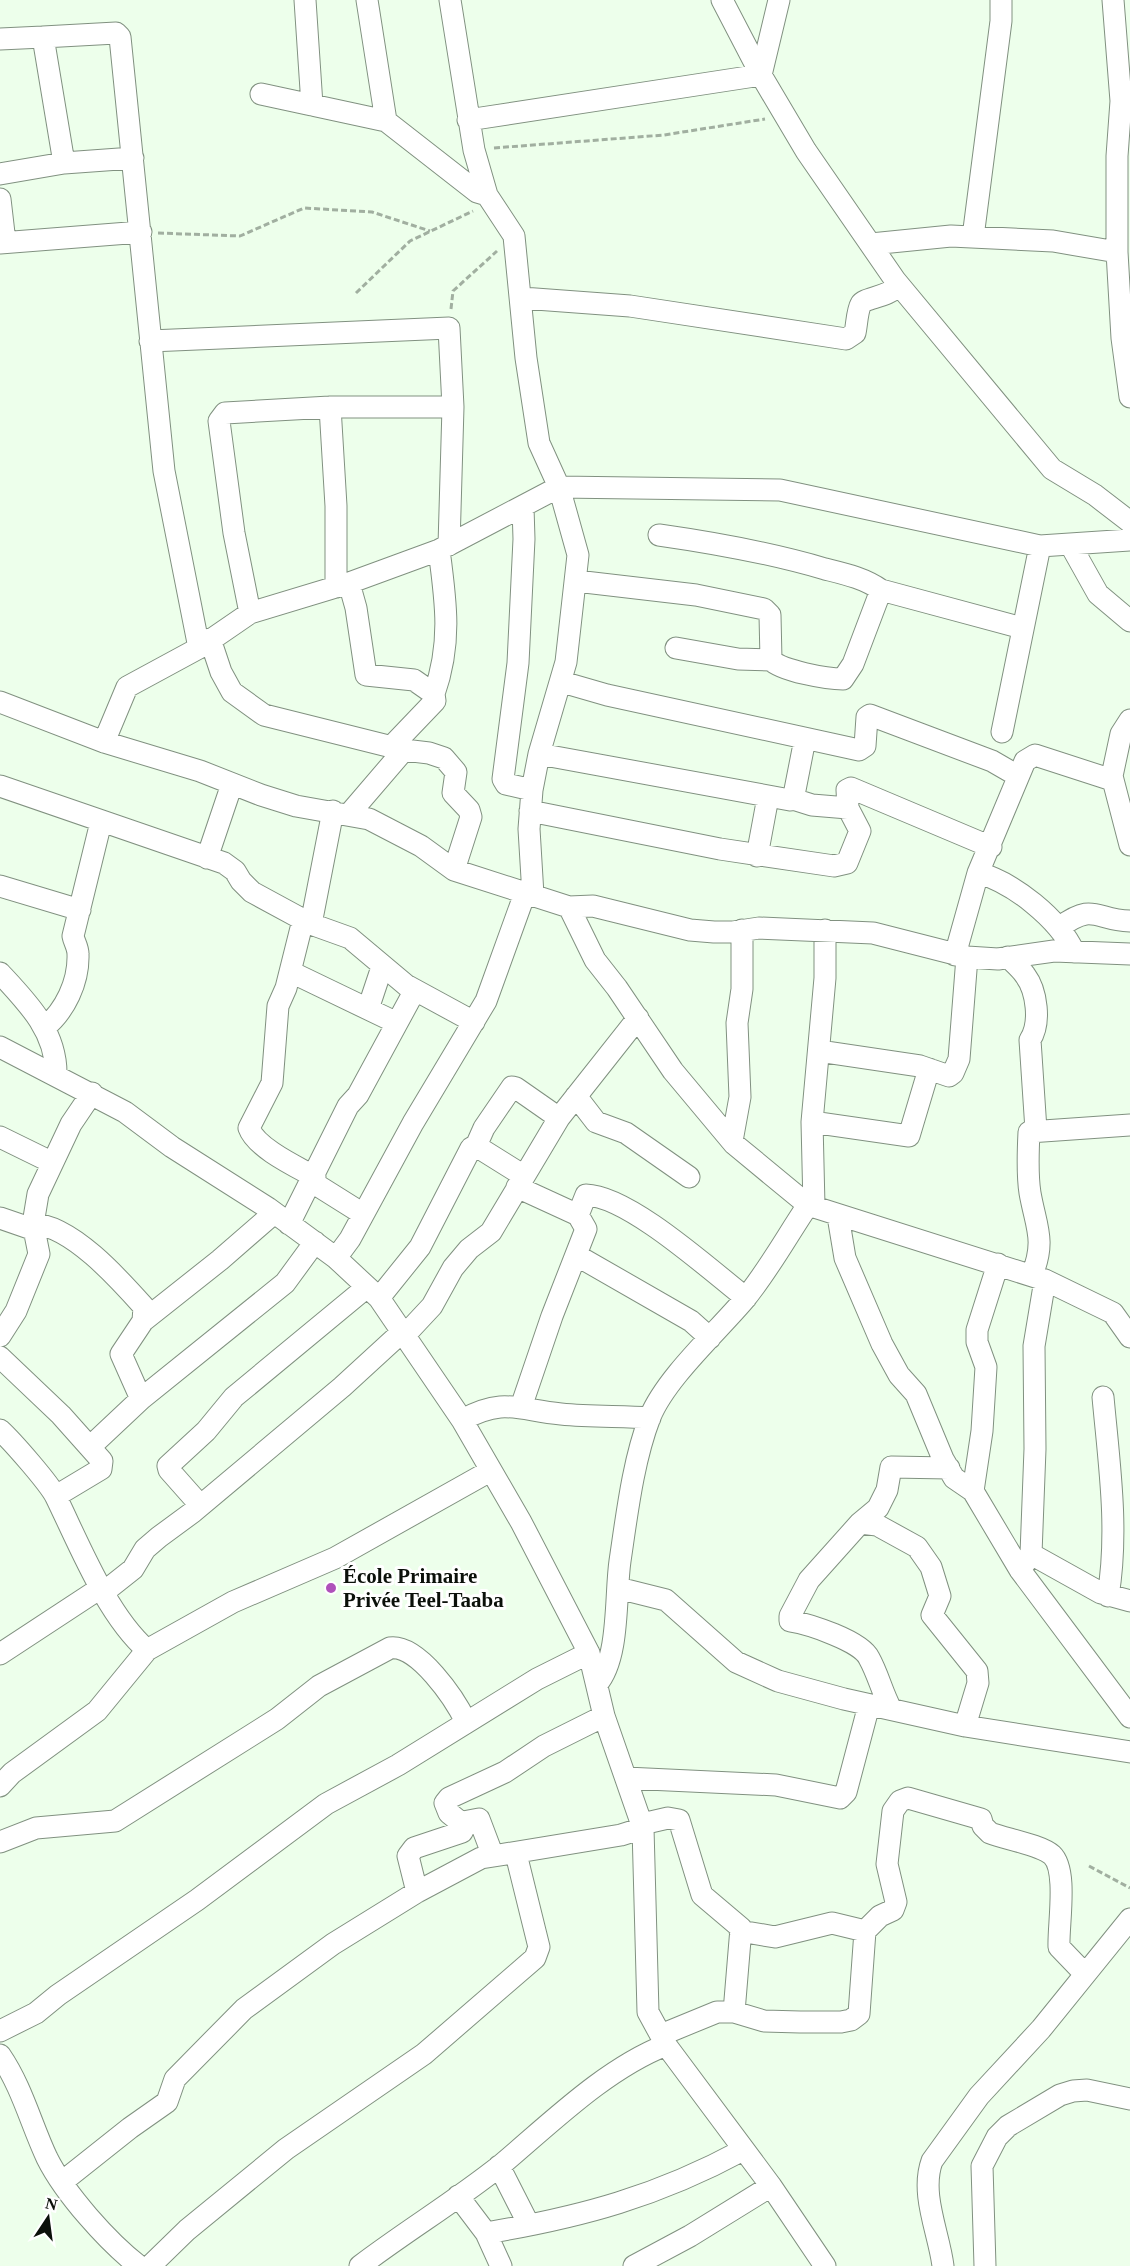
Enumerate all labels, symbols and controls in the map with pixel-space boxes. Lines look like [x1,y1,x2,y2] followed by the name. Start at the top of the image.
[343,1564,504,1612] place label: École Primaire Privée Teel-Taaba
[324,1581,338,1595] marker: École Primaire Privée Teel-Taaba
[18,2188,78,2248] north arrow
[44,2194,59,2214] text: N

